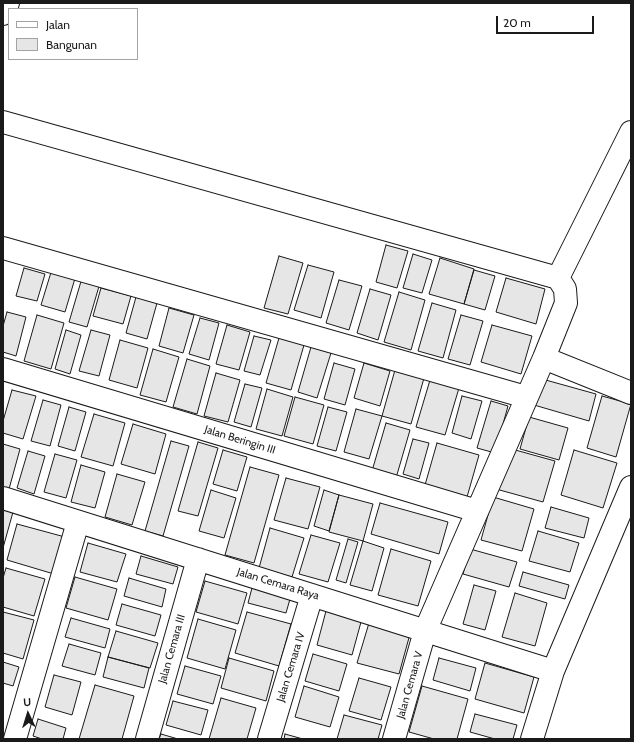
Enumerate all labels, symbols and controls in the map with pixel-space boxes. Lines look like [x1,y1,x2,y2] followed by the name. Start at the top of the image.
[8,8,138,60] legend
[498,8,596,34] scale bar
[503,15,531,30] text: 20 m
[46,17,70,32] text: Jalan
[46,37,97,52] text: Bangunan
[203,423,277,457] street label: Jalan Beringin III
[235,565,321,603] street label: Jalan Cemara Raya
[156,613,188,685] street label: Jalan Cemara III
[274,630,308,704] street label: Jalan Cemara IV
[394,650,426,720] street label: Jalan Cemara V
[8,694,48,734] north arrow
[23,695,32,709] text: U

